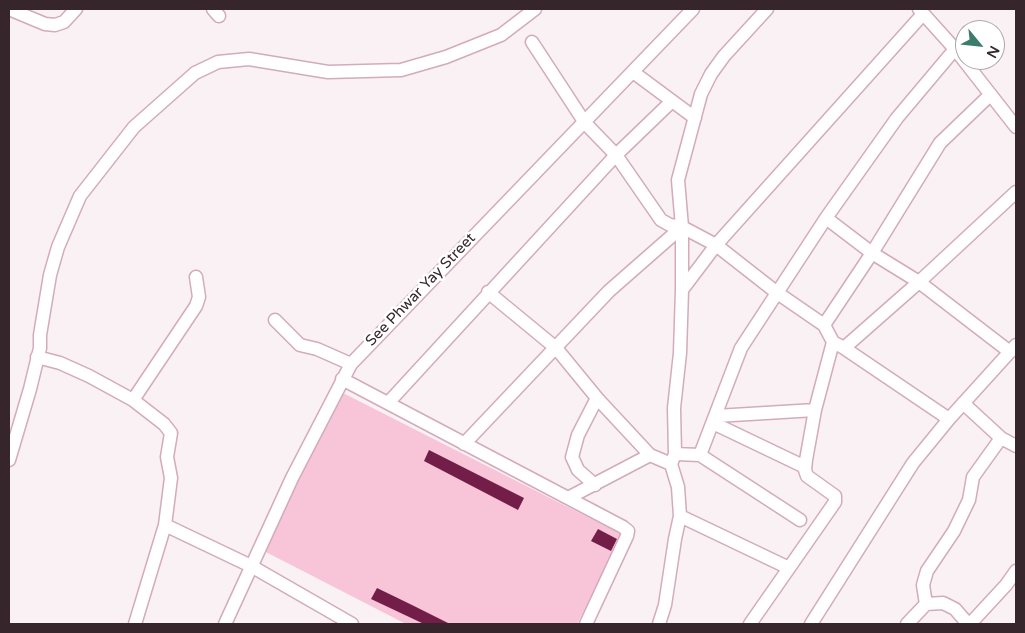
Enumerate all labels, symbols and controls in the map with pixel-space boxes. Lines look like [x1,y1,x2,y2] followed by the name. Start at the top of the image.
[955,20,1005,70] north arrow
[983,43,1003,61] text: N
[362,230,480,350] street label: See Phwar Yay Street

